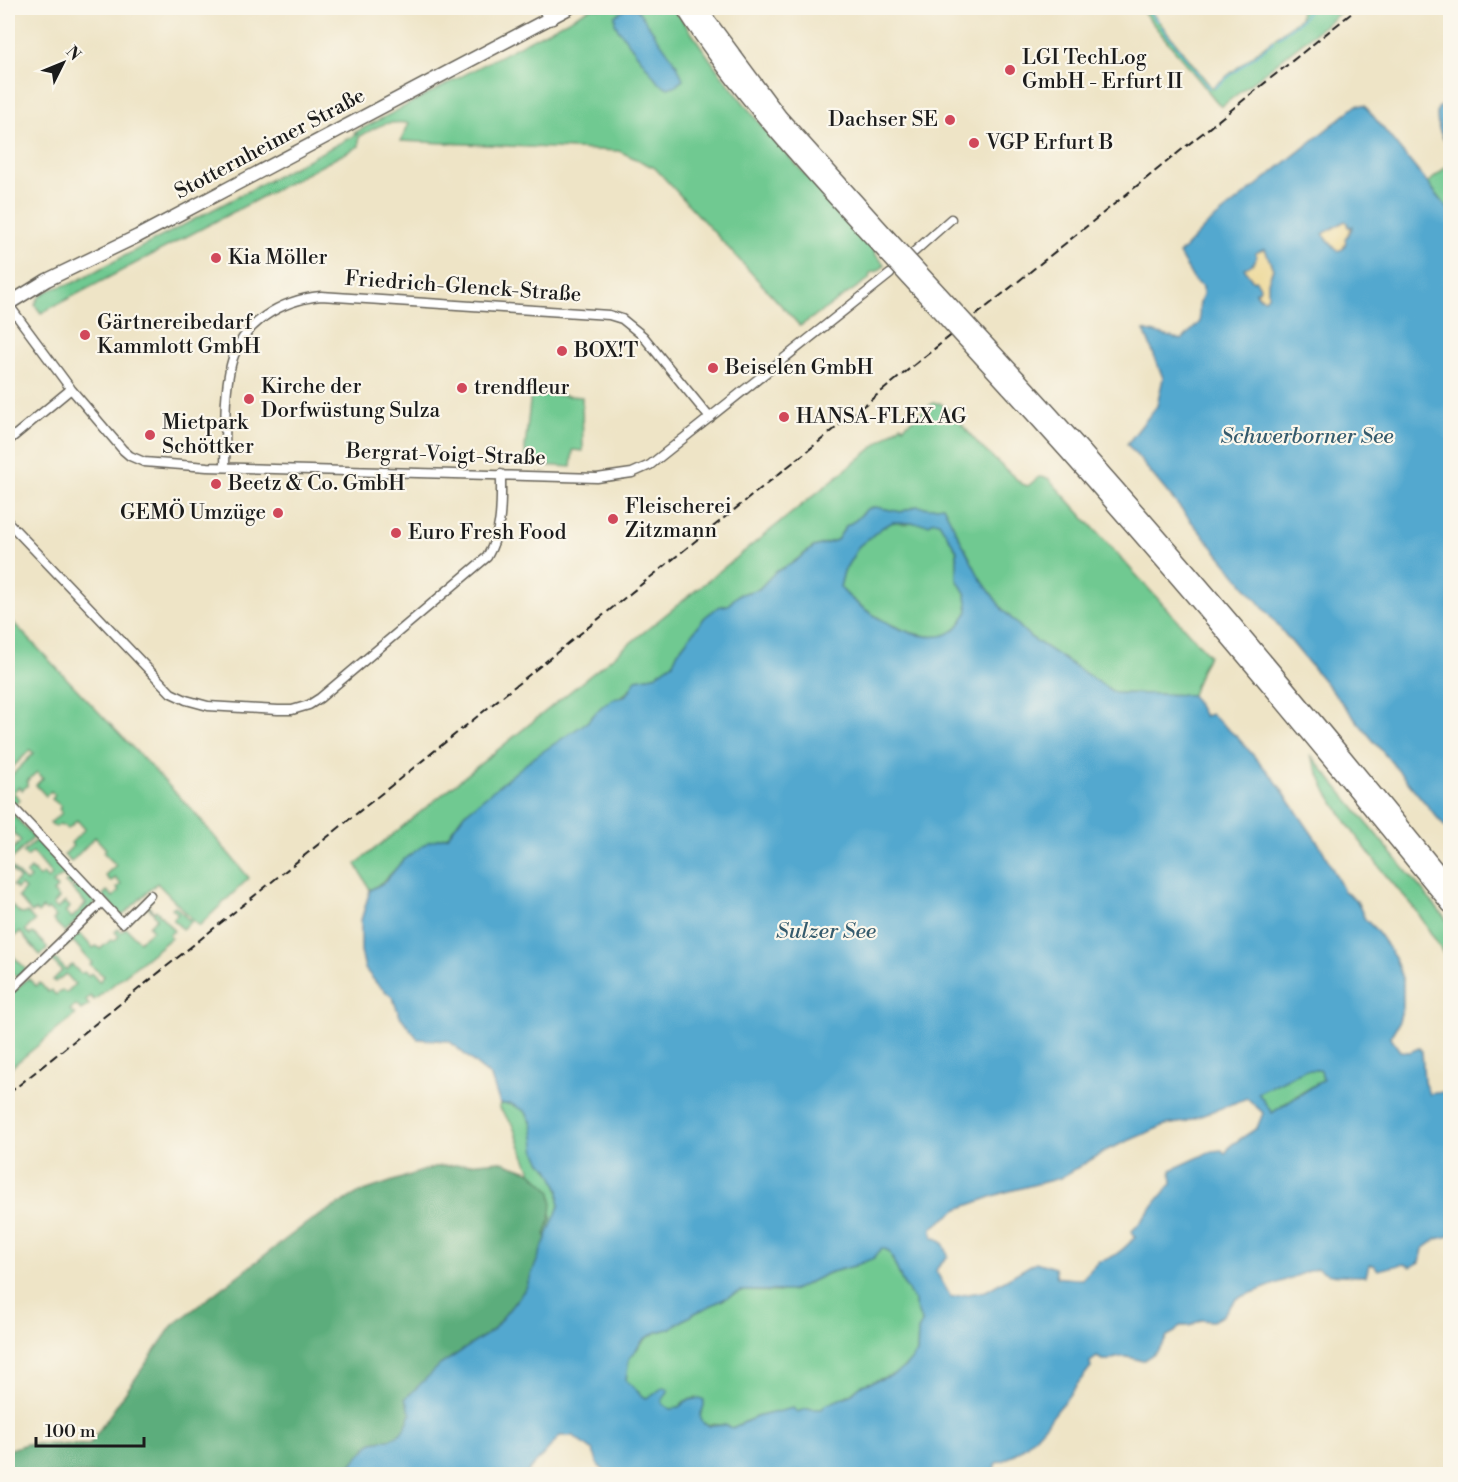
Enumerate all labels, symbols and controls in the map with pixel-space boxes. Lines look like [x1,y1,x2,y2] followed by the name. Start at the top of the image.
[33,33,93,93] north arrow
[62,42,85,65] text: N
[1022,45,1183,95] place label: LGI TechLog GmbH - Erfurt II
[1003,63,1017,77] marker: LGI TechLog GmbH - Erfurt II
[170,83,370,205] street label: Stotternheimer Straße
[828,107,938,133] place label: Dachser SE
[943,113,957,127] marker: Dachser SE
[985,130,1114,156] place label: VGP Erfurt B
[967,136,981,150] marker: VGP Erfurt B
[228,245,328,271] place label: Kia Möller
[209,251,223,265] marker: Kia Möller
[344,266,582,308] street label: Friedrich-Glenck-Straße
[97,310,260,360] place label: Gärtnereibedarf Kammlott GmbH
[78,328,92,342] marker: Gärtnereibedarf Kammlott GmbH
[573,338,638,364] place label: BOX!T
[555,344,569,358] marker: BOX!T
[724,355,874,381] place label: Beiselen GmbH
[706,361,720,375] marker: Beiselen GmbH
[261,374,440,424] place label: Kirche der Dorfwüstung Sulza
[474,375,570,401] place label: trendfleur
[455,381,469,395] marker: trendfleur
[242,392,256,406] marker: Kirche der Dorfwüstung Sulza
[796,404,967,430] place label: HANSA-FLEX AG
[162,410,254,460] place label: Mietpark Schöttker
[777,410,791,424] marker: HANSA-FLEX AG
[1220,423,1394,450] water label: Schwerborner See
[143,428,157,442] marker: Mietpark Schöttker
[345,438,546,471] street label: Bergrat-Voigt-Straße
[227,471,405,497] place label: Beetz & Co. GmbH
[209,477,223,491] marker: Beetz & Co. GmbH
[625,494,732,544] place label: Fleischerei Zitzmann
[120,498,266,526] place label: GEMÖ Umzüge
[271,506,285,520] marker: GEMÖ Umzüge
[606,512,620,526] marker: Fleischerei Zitzmann
[408,520,566,546] place label: Euro Fresh Food
[389,526,403,540] marker: Euro Fresh Food
[776,918,876,945] water label: Sulzer See
[36,1410,144,1448] scale bar
[45,1420,96,1443] text: 100 m

